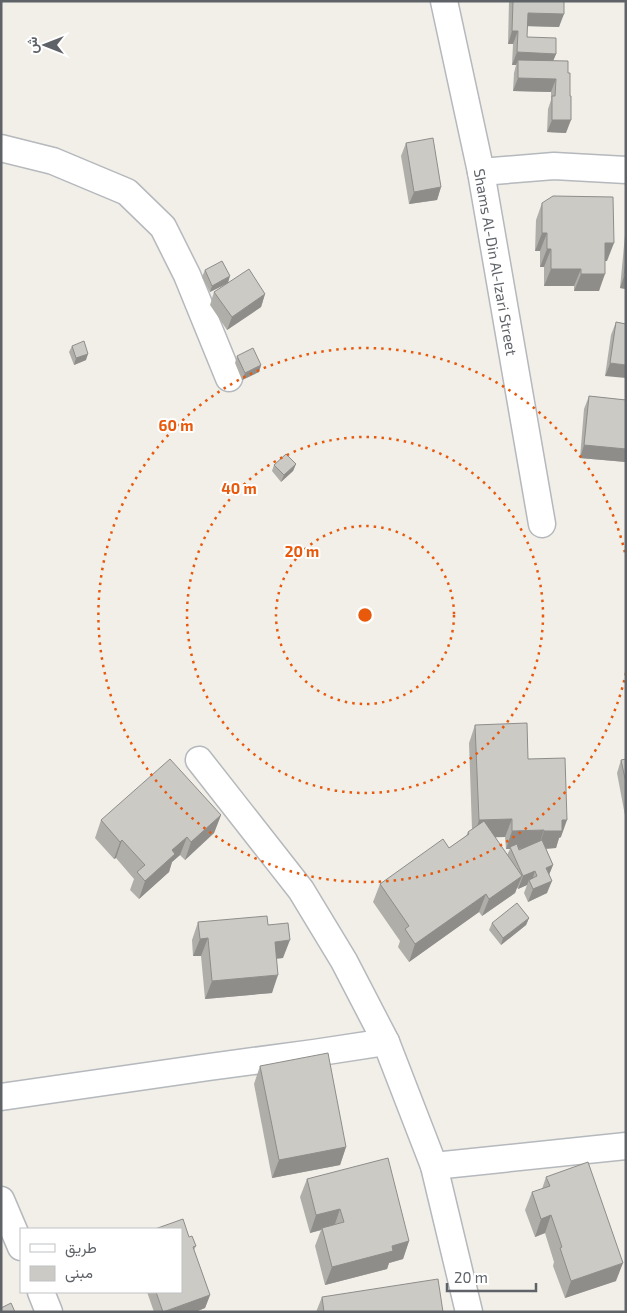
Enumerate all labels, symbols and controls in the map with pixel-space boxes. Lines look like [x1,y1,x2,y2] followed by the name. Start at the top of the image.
[20,20,70,70] north arrow
[23,36,41,53] text: ش
[471,167,521,357] street label: Shams Al-Din Al-Izari Street
[159,416,193,434] text: 60 m
[221,479,257,497] text: 40 m
[285,542,319,560] text: 20 m
[356,606,374,624] centre of rings
[20,1228,182,1293] legend
[65,1238,97,1258] text: طريق
[447,1260,536,1292] scale bar
[65,1263,93,1283] text: مبنى
[454,1268,488,1286] text: 20 m

